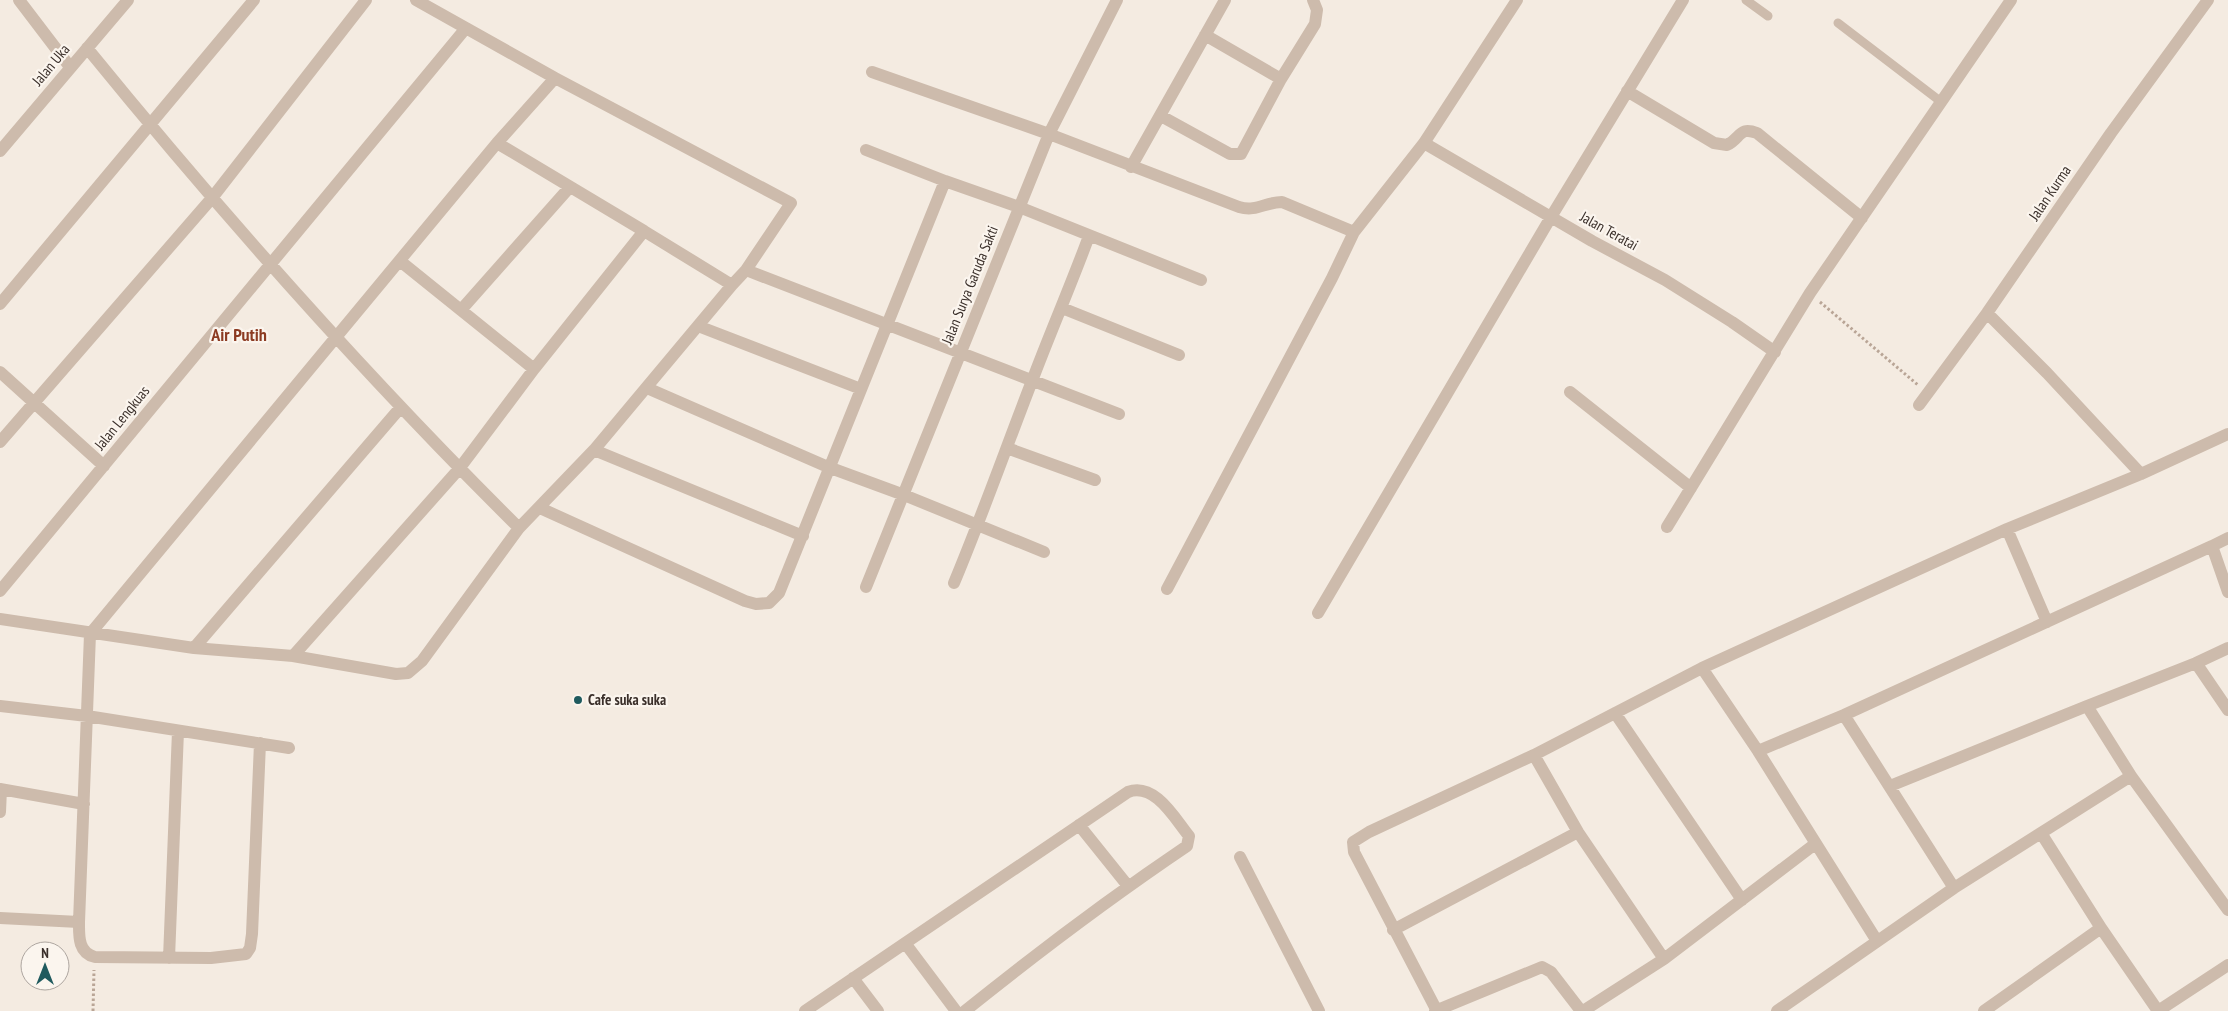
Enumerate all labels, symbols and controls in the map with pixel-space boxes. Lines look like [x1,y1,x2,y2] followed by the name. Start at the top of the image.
[27,40,73,90] street label: Jalan Uka
[2024,162,2075,225] street label: Jalan Kurma
[1576,206,1642,254] street label: Jalan Teratai
[937,223,1002,348] street label: Jalan Surya Garuda Sakti
[210,323,267,346] district label: Air Putih
[89,382,153,454] street label: Jalan Lengkuas
[588,690,666,709] place label: Cafe suka suka
[572,694,584,706] marker: Cafe suka suka
[20,941,70,991] north arrow
[41,944,49,962] text: N

